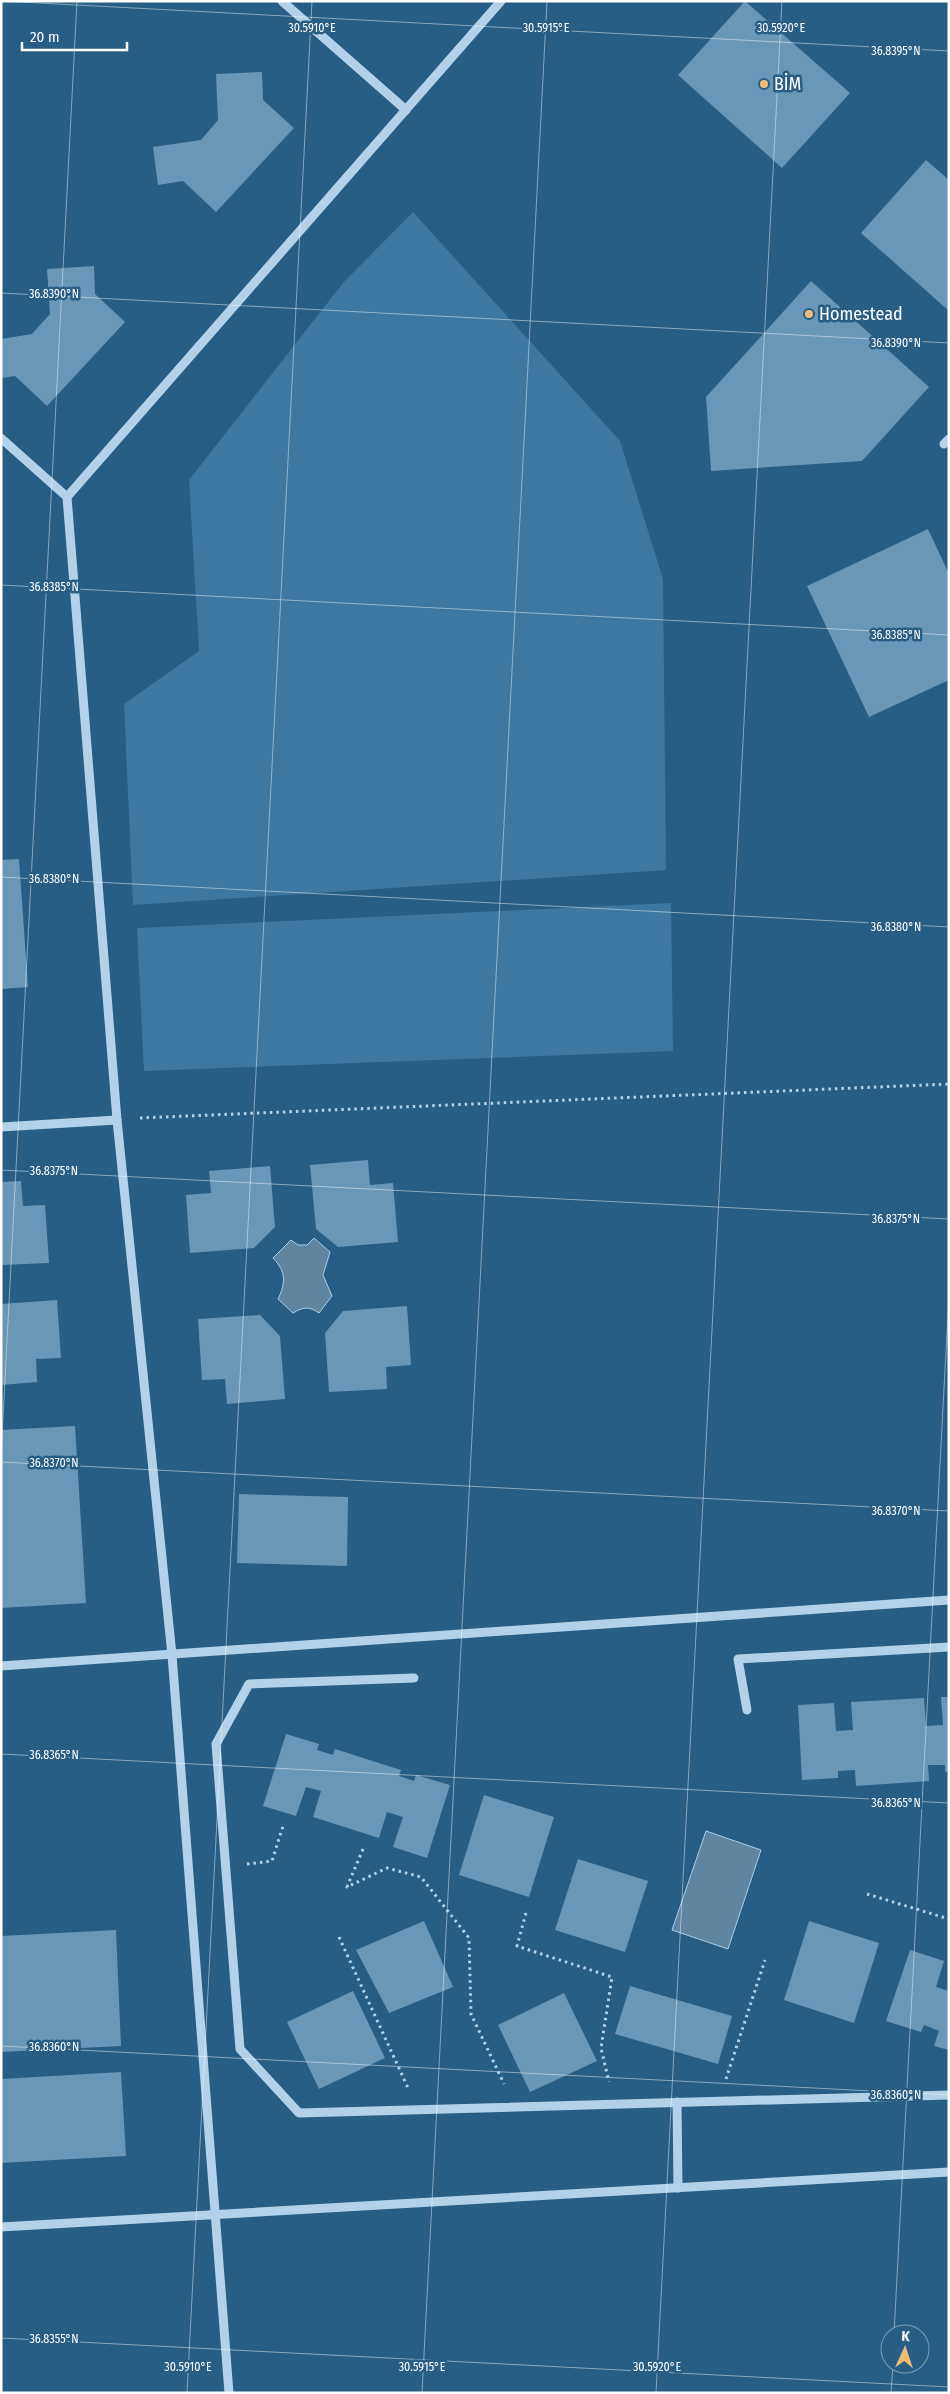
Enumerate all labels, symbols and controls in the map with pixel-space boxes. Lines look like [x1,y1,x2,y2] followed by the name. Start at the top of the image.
[22,20,128,52] scale bar
[288,21,336,35] text: 30.5910°E
[523,21,570,35] text: 30.5915°E
[757,21,805,35] text: 30.5920°E
[30,28,60,46] text: 20 m
[871,44,921,58] text: 36.8395°N
[774,73,801,95] place label: BİM
[758,78,770,90] marker: BİM
[29,287,79,301] text: 36.8390°N
[819,303,903,325] place label: Homestead
[803,308,815,320] marker: Homestead
[871,336,921,350] text: 36.8390°N
[29,580,79,594] text: 36.8385°N
[871,628,921,642] text: 36.8385°N
[29,872,79,886] text: 36.8380°N
[871,920,921,934] text: 36.8380°N
[30,1164,78,1178] text: 36.8375°N
[872,1212,920,1226] text: 36.8375°N
[29,1456,79,1470] text: 36.8370°N
[871,1504,921,1518] text: 36.8370°N
[29,1748,79,1762] text: 36.8365°N
[871,1796,921,1810] text: 36.8365°N
[29,2040,79,2054] text: 36.8360°N
[871,2088,921,2102] text: 36.8360°N
[880,2324,930,2374] north arrow
[901,2328,911,2345] text: K
[29,2332,79,2346] text: 36.8355°N
[164,2360,212,2374] text: 30.5910°E
[399,2360,446,2374] text: 30.5915°E
[633,2360,681,2374] text: 30.5920°E

